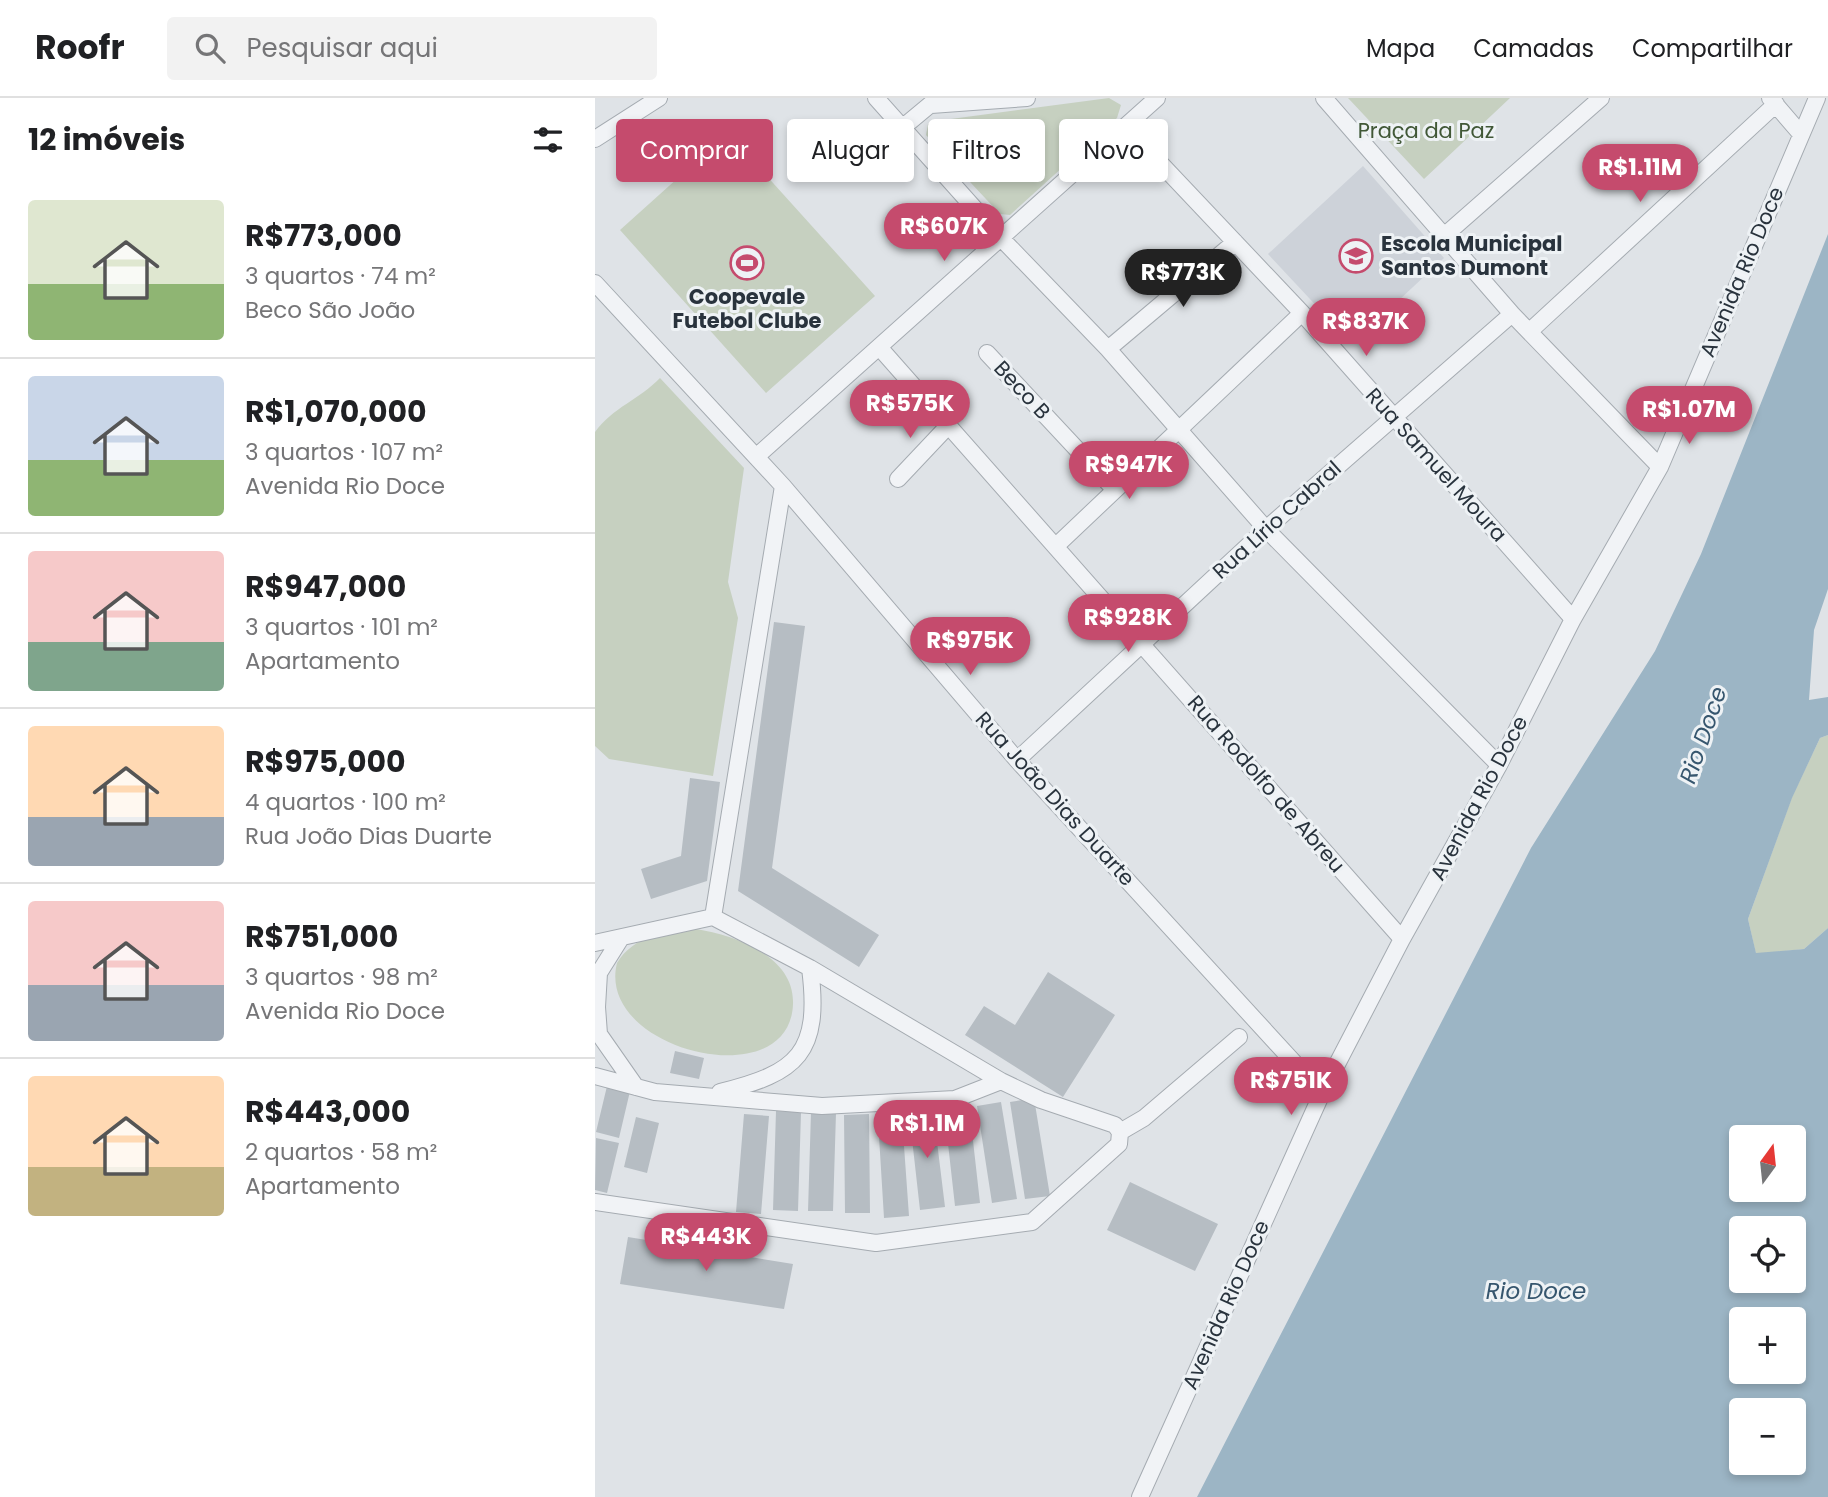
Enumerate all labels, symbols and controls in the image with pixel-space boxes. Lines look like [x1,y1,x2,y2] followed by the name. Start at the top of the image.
[167,17,657,80] search box
[35,24,125,71] text: Roofr
[191,29,229,67] icon: search
[247,30,438,66] text: Pesquisar aqui
[1366,32,1435,65] text: Mapa
[1473,32,1594,65] text: Camadas
[1632,32,1793,65] text: Compartilhar
[1358,116,1494,145] park label: Praça da Paz
[28,118,185,161] text: 12 imóveis
[616,119,773,182] chip: Comprar
[787,119,914,182] chip: Alugar
[928,119,1045,182] chip: Filtros
[1059,119,1168,182] chip: Novo
[529,121,567,159] icon: filters
[1575,144,1705,204] pin: R$1.11M
[1598,151,1682,183] text: R$1.11M
[1693,182,1791,362] street label: Avenida Rio Doce
[887,204,1001,263] pin: R$607K
[900,210,988,242] text: R$607K
[245,214,402,257] text: R$773,000
[84,228,168,312] icon: home
[1381,229,1562,282] place label: Escola Municipal Santos Dumont
[1337,237,1375,275] school or university icon: Escola Municipal Santos Dumont
[728,244,766,282] sports icon: Coopevale Futebol Clube
[1126,250,1240,309] pin: R$773K
[1141,256,1225,288] text: R$773K
[245,260,436,292] text: 3 quartos · 74 m²
[673,282,822,335] place label: Coopevale Futebol Clube
[245,294,415,326] text: Beco São João
[1309,299,1423,358] pin: R$837K
[1322,305,1410,337] text: R$837K
[988,354,1057,425] street label: Beco B
[853,380,967,440] pin: R$575K
[1359,381,1514,548] street label: Rua Samuel Moura
[1624,386,1754,446] pin: R$1.07M
[866,387,954,419] text: R$575K
[245,390,427,433] text: R$1,070,000
[1642,393,1736,425] text: R$1.07M
[84,404,168,488] icon: home
[245,436,443,468] text: 3 quartos · 107 m²
[1072,442,1186,501] pin: R$947K
[1085,448,1173,480] text: R$947K
[1206,454,1347,585] street label: Rua Lírio Cabral
[245,470,445,502] text: Avenida Rio Doce
[245,565,406,608] text: R$947,000
[84,579,168,663] icon: home
[1071,594,1185,654] pin: R$928K
[1084,601,1172,633] text: R$928K
[245,611,438,643] text: 3 quartos · 101 m²
[913,618,1027,677] pin: R$975K
[926,624,1014,656] text: R$975K
[245,645,400,677] text: Apartamento
[1672,682,1734,788] water label: Rio Doce
[1181,689,1352,879] street label: Rua Rodolfo de Abreu
[969,705,1142,892] street label: Rua João Dias Duarte
[1423,710,1534,885] street label: Avenida Rio Doce
[245,740,406,783] text: R$975,000
[84,754,168,838] icon: home
[245,786,446,818] text: 4 quartos · 100 m²
[245,820,492,852] text: Rua João Dias Duarte
[245,915,398,958] text: R$751,000
[84,929,168,1013] icon: home
[245,961,438,993] text: 3 quartos · 98 m²
[245,995,445,1027] text: Avenida Rio Doce
[1234,1058,1348,1117] pin: R$751K
[1250,1064,1332,1096] text: R$751K
[245,1090,410,1133] text: R$443,000
[870,1100,984,1160] pin: R$1.1M
[84,1104,168,1188] icon: home
[889,1107,965,1139] text: R$1.1M
[1729,1125,1806,1202] north arrow
[1729,1125,1806,1475] map controls
[245,1136,437,1168] text: 2 quartos · 58 m²
[245,1170,400,1202] text: Apartamento
[649,1214,763,1273] pin: R$443K
[1175,1215,1276,1394] street label: Avenida Rio Doce
[1729,1216,1806,1293] button: locate
[660,1220,752,1252] text: R$443K
[1486,1275,1586,1307] water label: Rio Doce
[1729,1307,1806,1384] button: +
[1729,1398,1806,1475] button: −

